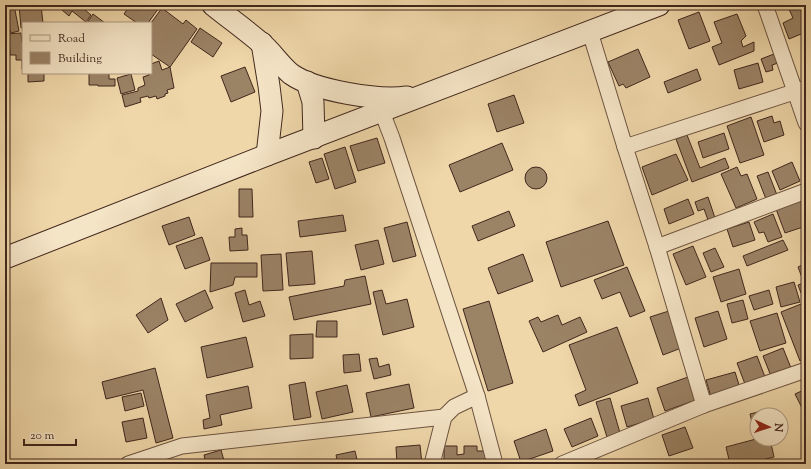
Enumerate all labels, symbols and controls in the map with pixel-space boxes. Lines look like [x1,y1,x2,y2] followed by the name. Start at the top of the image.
[22,22,152,74] legend
[58,30,85,48] text: Road
[58,50,102,68] text: Building
[749,407,789,447] north arrow
[24,421,76,447] scale bar
[770,422,786,432] text: N
[30,427,55,445] text: 20 m

